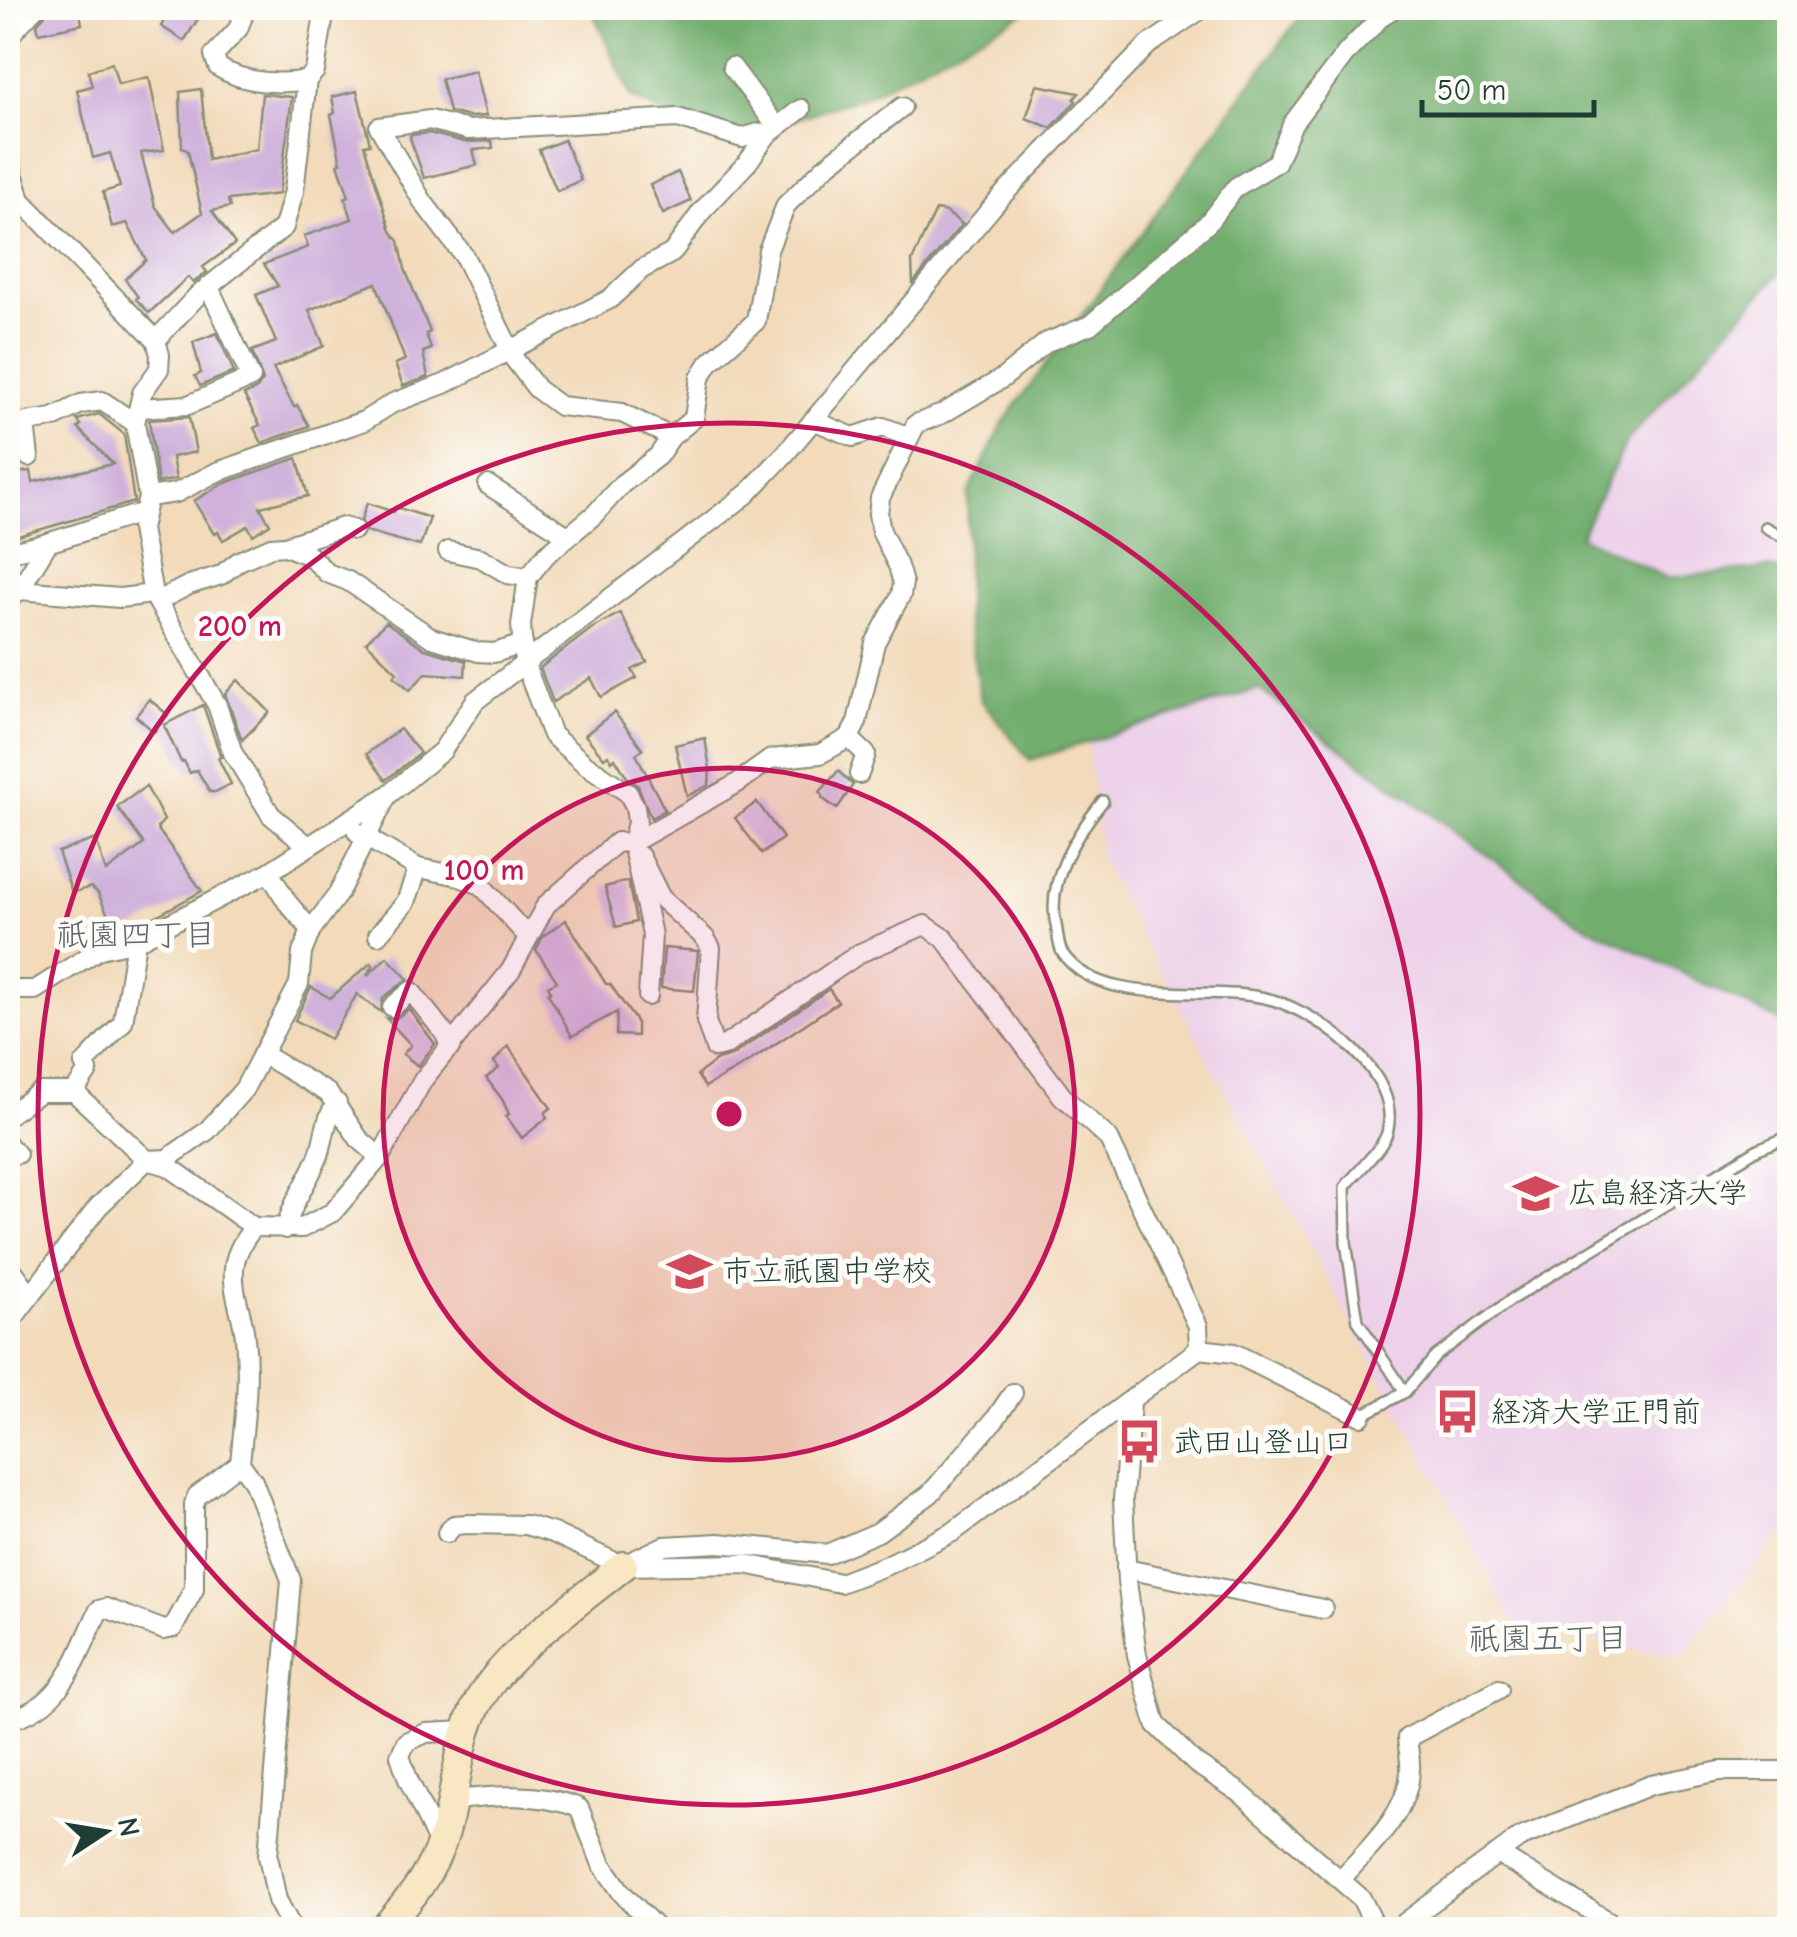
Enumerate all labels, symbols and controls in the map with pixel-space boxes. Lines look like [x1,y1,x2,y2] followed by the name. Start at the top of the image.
[1422,55,1594,117] scale bar
[1437,73,1506,108] text: 50 m
[198,609,282,644] text: 200 m
[444,853,524,888] text: 100 m
[56,916,216,953] district label: 祇園四丁目
[711,1096,747,1132] centre of rings
[1511,1169,1559,1217] school or university icon: 広島経済大学
[1568,1176,1748,1211] place label: 広島経済大学
[665,1247,713,1295] school or university icon: 市立祇園中学校
[722,1254,932,1289] place label: 市立祇園中学校
[1434,1388,1482,1436] bus stop icon: 経済大学正門前
[1491,1395,1701,1430] place label: 経済大学正門前
[1116,1418,1164,1466] bus stop icon: 武田山登山口
[1173,1425,1353,1460] place label: 武田山登山口
[1468,1620,1628,1657] district label: 祇園五丁目
[55,1782,155,1882] north arrow
[111,1815,146,1839] text: N

